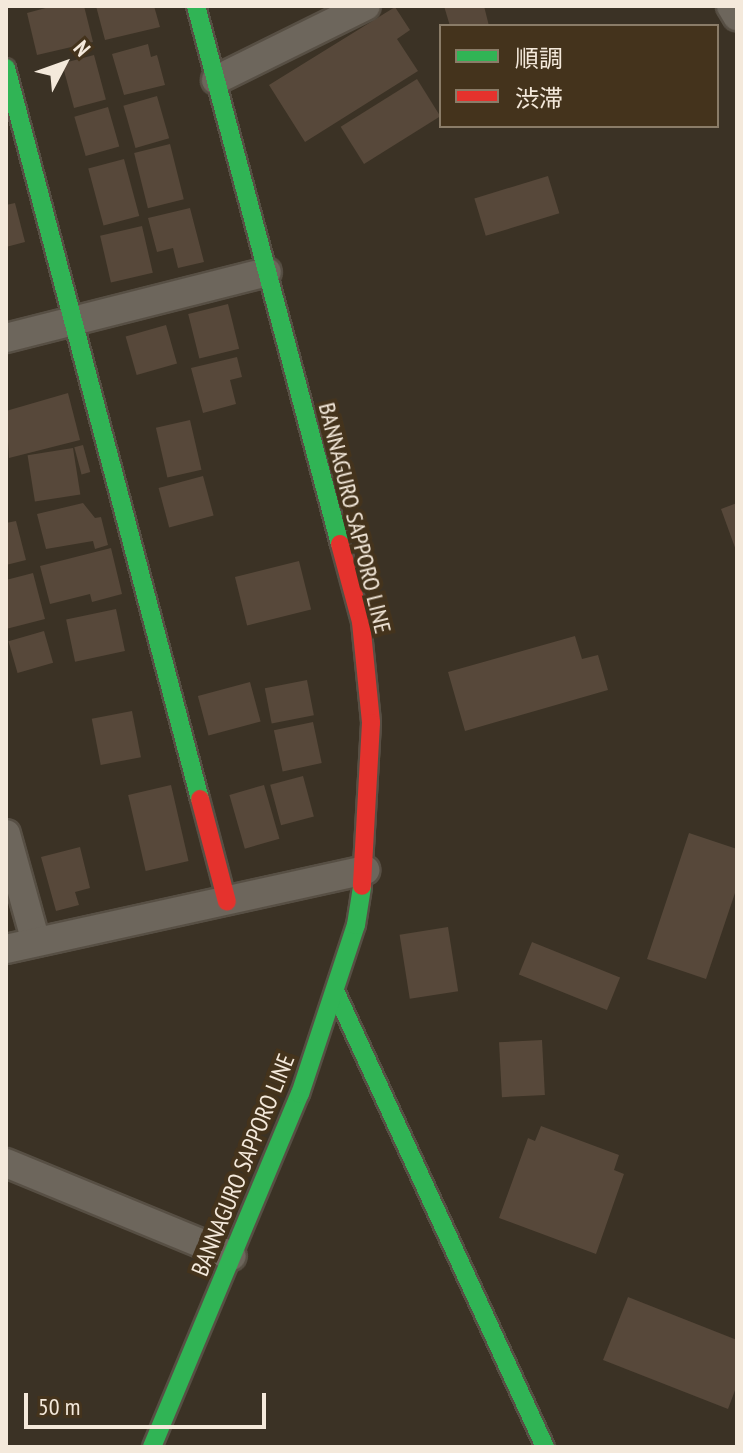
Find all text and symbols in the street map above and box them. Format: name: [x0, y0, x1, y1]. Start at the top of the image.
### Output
north arrow: [24, 24, 104, 104]
legend: [439, 24, 719, 128]
text: N: [68, 35, 97, 62]
text: 順調: [515, 43, 563, 74]
text: 渋滞: [515, 83, 563, 114]
street label: BANNAGURO SAPPORO LINE: [312, 400, 398, 636]
street label: BANNAGURO SAPPORO LINE: [185, 1050, 301, 1280]
scale bar: [28, 1377, 270, 1427]
text: 50 m: [38, 1391, 80, 1422]

